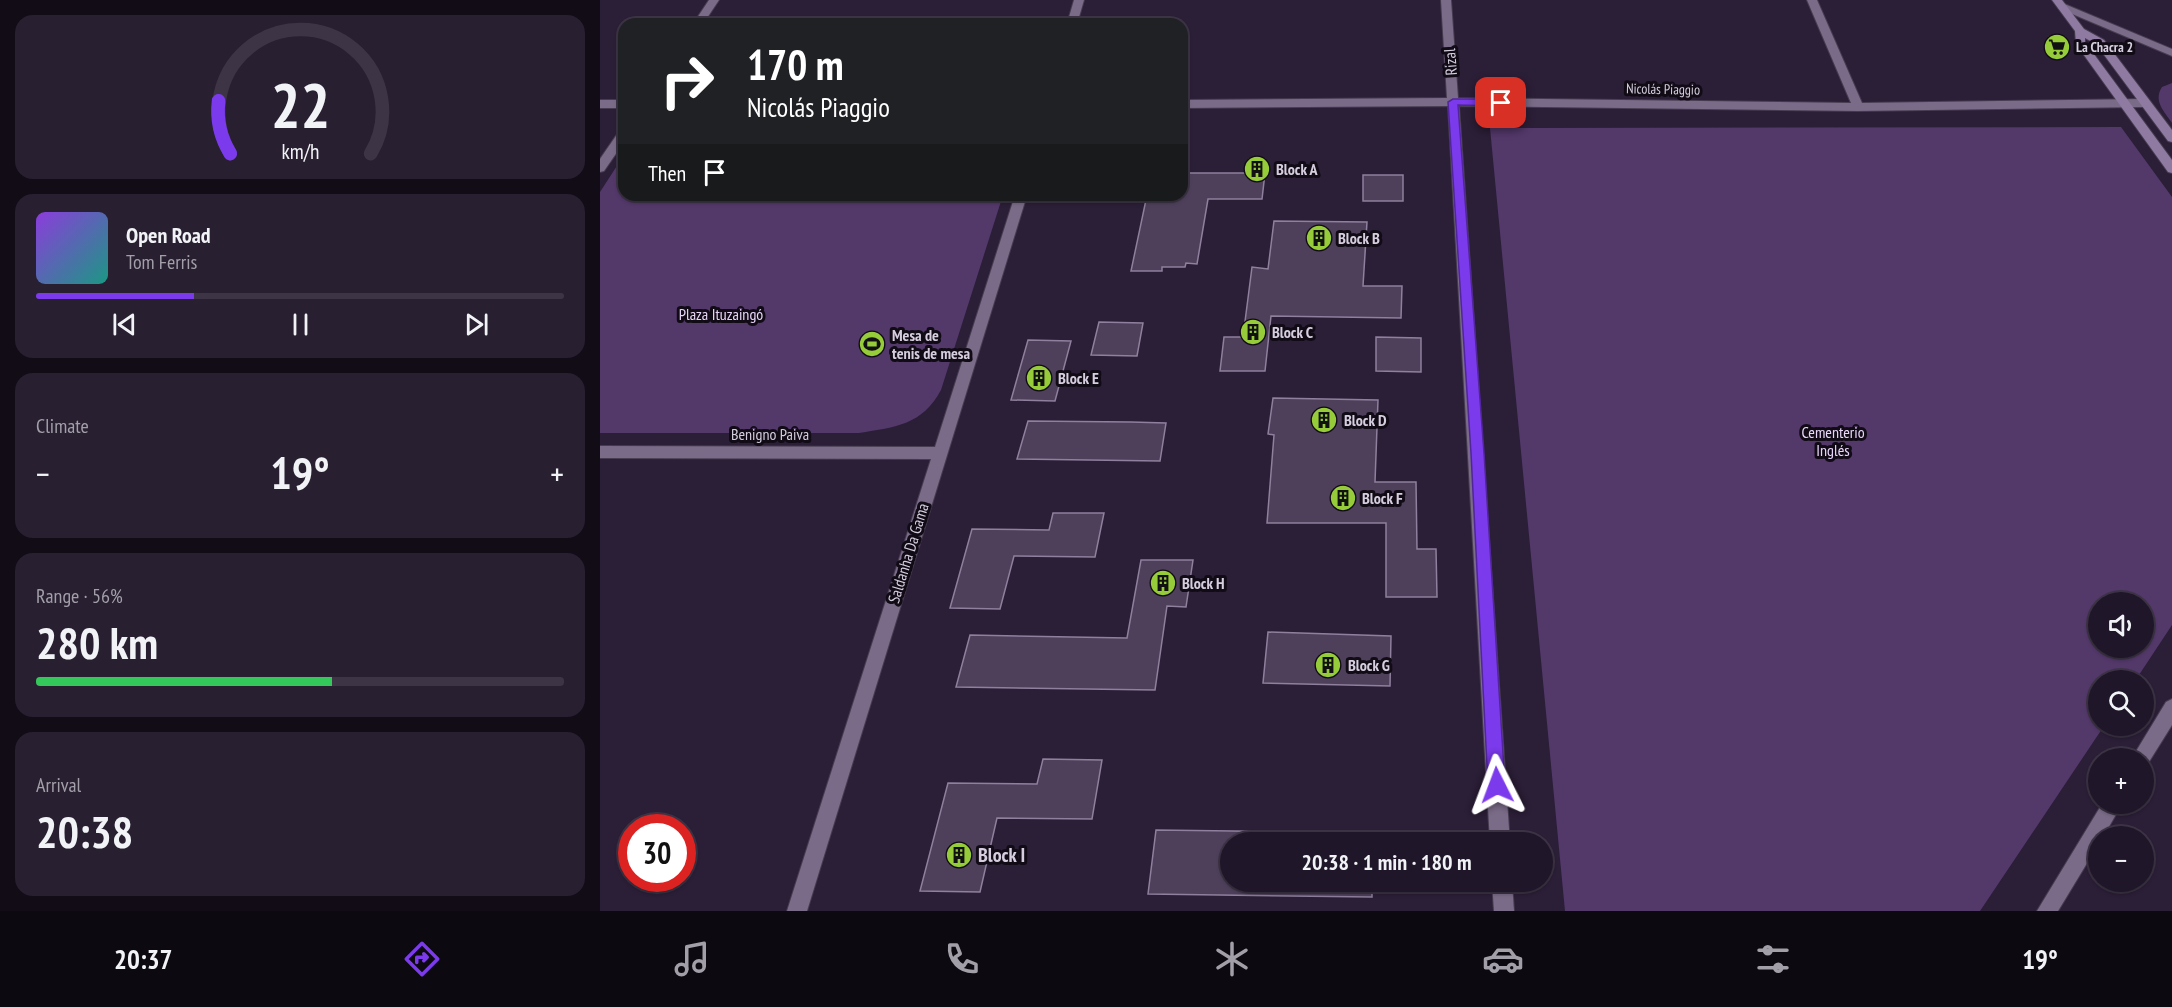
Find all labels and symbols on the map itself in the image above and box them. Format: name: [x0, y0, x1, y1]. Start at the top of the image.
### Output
supermarket icon: La Chacra 2: [2042, 32, 2072, 62]
place label: La Chacra 2: [2076, 38, 2133, 56]
street label: Rizal: [1439, 48, 1461, 76]
pin: [1475, 77, 1526, 128]
street label: Nicolás Piaggio: [1626, 79, 1700, 99]
building icon: Block A: [1242, 154, 1272, 184]
place label: Block A: [1276, 159, 1318, 179]
building icon: Block B: [1304, 223, 1334, 253]
place label: Block B: [1338, 228, 1380, 248]
park label: Plaza Ituzaingó: [679, 304, 763, 324]
building icon: Block C: [1238, 317, 1268, 347]
place label: Block C: [1272, 322, 1314, 342]
place label: Mesa de tenis de mesa: [892, 325, 970, 363]
sports icon: Mesa de tenis de mesa: [857, 329, 887, 359]
building icon: Block E: [1024, 363, 1054, 393]
place label: Block E: [1058, 368, 1099, 388]
building icon: Block D: [1309, 405, 1339, 435]
place label: Block D: [1344, 410, 1387, 430]
park label: Cementerio Inglés: [1801, 422, 1865, 460]
street label: Benigno Paiva: [731, 424, 809, 444]
building icon: Block F: [1328, 483, 1358, 513]
place label: Block F: [1362, 488, 1403, 508]
street label: Saldanha Da Gama: [883, 501, 933, 605]
building icon: Block H: [1148, 568, 1178, 598]
place label: Block H: [1182, 573, 1224, 593]
building icon: Block G: [1313, 650, 1343, 680]
place label: Block G: [1348, 655, 1390, 675]
position arrow: [1465, 753, 1529, 817]
speed limit sign: 30: [618, 814, 696, 892]
building icon: Block I: [944, 840, 974, 870]
place label: Block I: [978, 842, 1025, 868]

